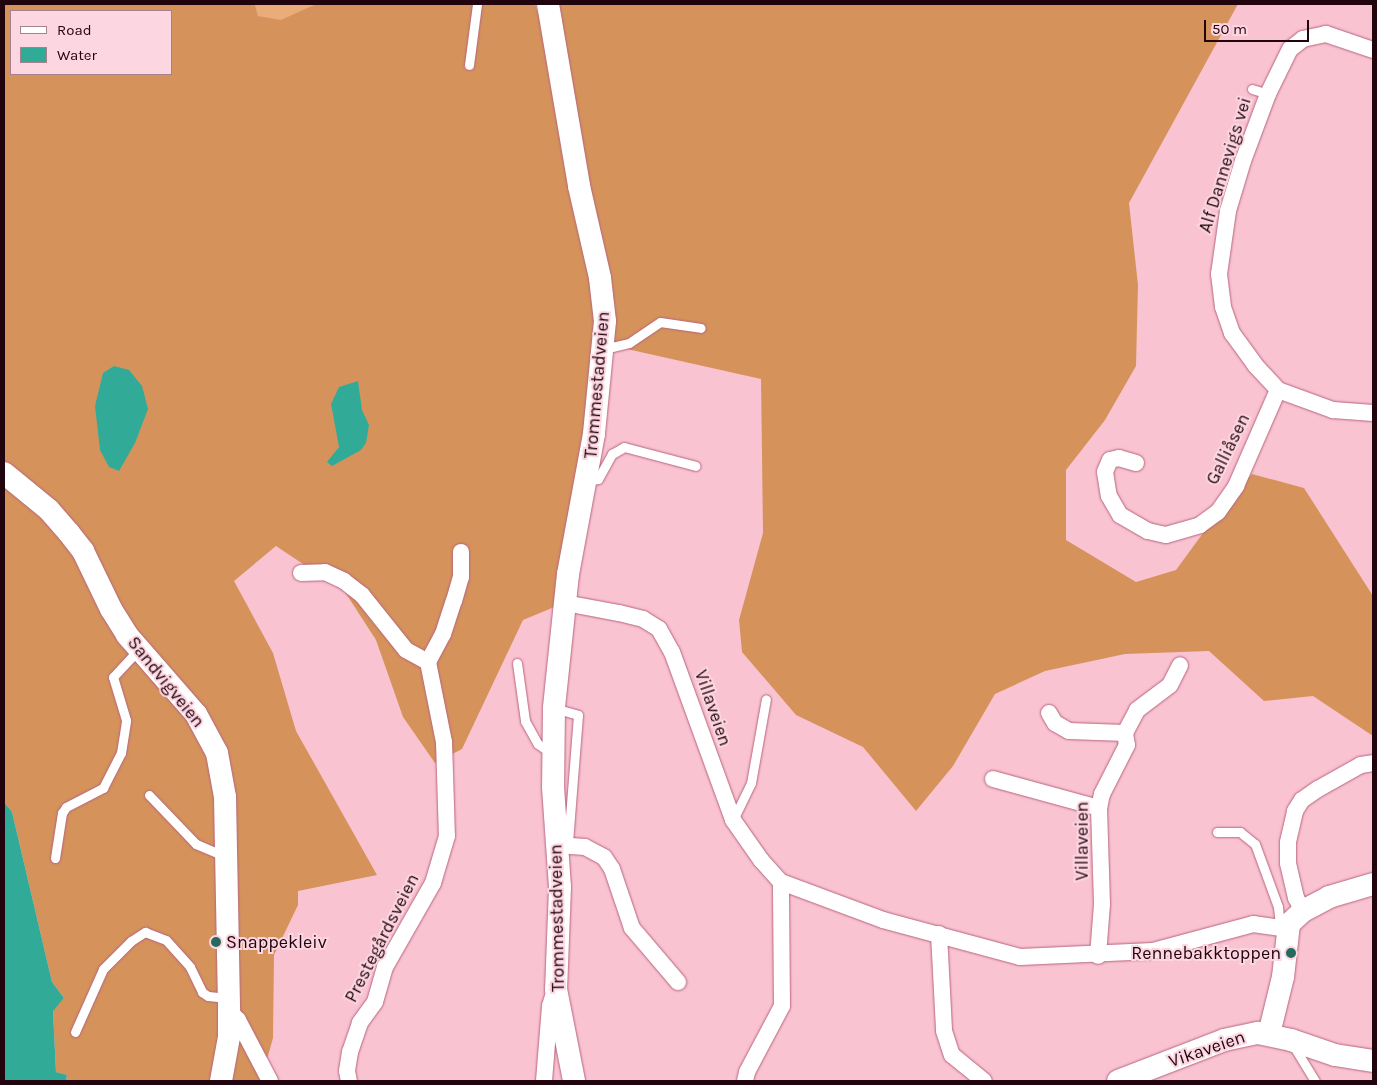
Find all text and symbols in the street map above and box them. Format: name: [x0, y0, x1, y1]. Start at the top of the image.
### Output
legend: [10, 10, 172, 75]
scale bar: [1207, 10, 1312, 42]
text: 50 m: [1212, 20, 1247, 38]
text: Road: [57, 21, 92, 39]
text: Water: [57, 46, 97, 64]
street label: Alf Dannevigs vei: [1194, 95, 1256, 235]
street label: Trommestadveien: [580, 311, 614, 459]
street label: Galliåsen: [1202, 410, 1254, 488]
street label: Sandvigveien: [123, 632, 209, 732]
street label: Villaveien: [690, 667, 736, 749]
street label: Villaveien: [1071, 801, 1093, 881]
street label: Trommestadveien: [545, 844, 569, 992]
street label: Prestegårdsveien: [340, 870, 424, 1006]
place label: Snappekleiv: [226, 931, 327, 953]
marker: Snappekleiv: [210, 936, 222, 948]
place label: Rennebakktoppen: [1131, 942, 1281, 964]
marker: Rennebakktoppen: [1285, 947, 1297, 959]
street label: Vikaveien: [1166, 1026, 1248, 1072]

